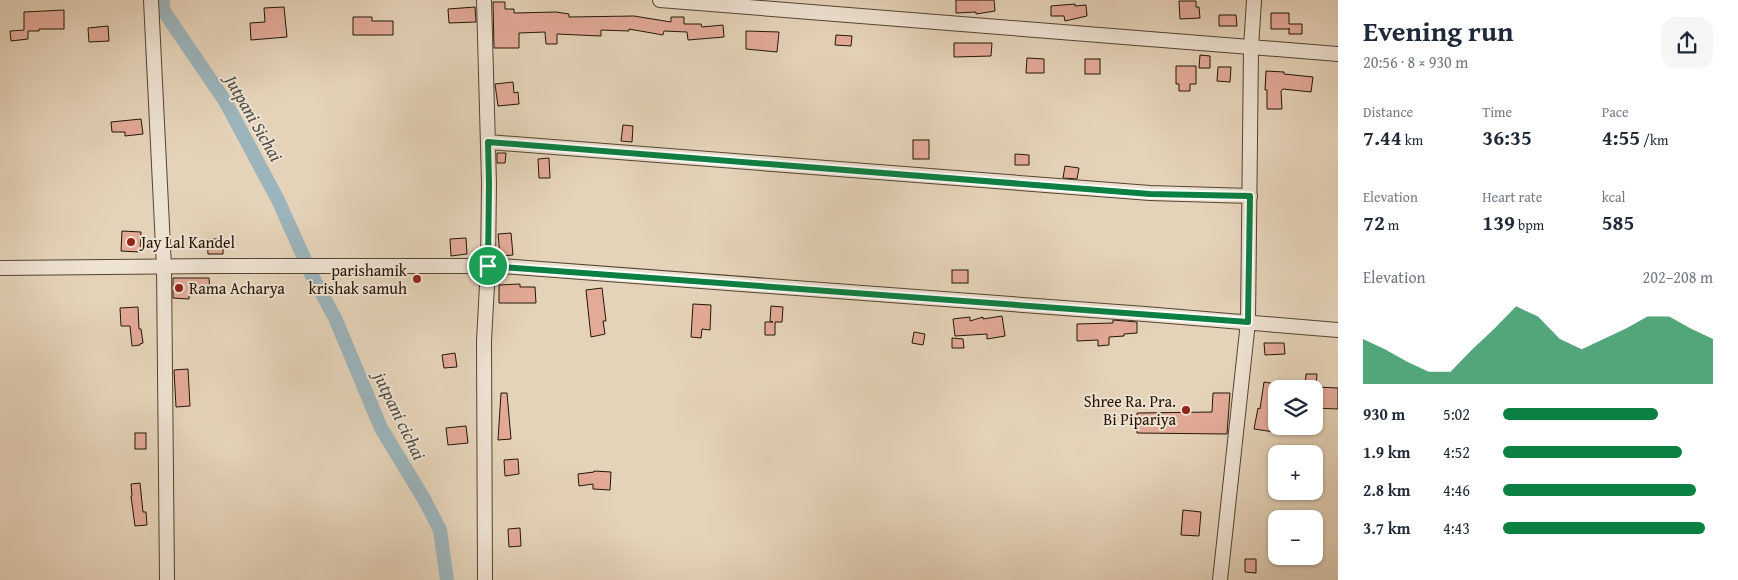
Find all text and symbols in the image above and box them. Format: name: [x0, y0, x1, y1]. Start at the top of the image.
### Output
text: Evening run: [1363, 10, 1514, 51]
button: share: [1661, 17, 1713, 69]
text: 20:56 · 8 × 930 m: [1363, 50, 1468, 74]
water label: Jutpani Sichai: [217, 67, 290, 167]
text: Distance: [1363, 102, 1413, 122]
text: Time: [1482, 102, 1512, 122]
text: Pace: [1602, 102, 1629, 122]
text: 7.44: [1363, 122, 1402, 153]
text: 36:35: [1482, 122, 1532, 153]
text: 4:55: [1602, 122, 1640, 153]
text: km: [1402, 130, 1423, 150]
text: /km: [1640, 130, 1668, 150]
text: Elevation: [1363, 187, 1418, 207]
text: Heart rate: [1482, 187, 1542, 207]
text: kcal: [1602, 187, 1626, 207]
text: 72: [1363, 207, 1385, 238]
text: 139: [1482, 207, 1515, 238]
text: 585: [1602, 207, 1634, 238]
text: m: [1385, 215, 1399, 235]
text: bpm: [1515, 215, 1544, 235]
place label: Jay Lal Kandel: [139, 230, 236, 254]
marker: Jay Lal Kandel: [125, 236, 137, 248]
pin: [467, 245, 509, 287]
icon: arrive: [474, 252, 502, 280]
place label: parishamik krishak samuh: [309, 258, 408, 300]
text: Elevation: [1363, 265, 1426, 289]
text: 202–208 m: [1643, 265, 1713, 289]
marker: parishamik krishak samuh: [411, 273, 423, 285]
place label: Rama Acharya: [189, 276, 285, 300]
marker: Rama Acharya: [173, 282, 185, 294]
water label: jutpani cichai: [365, 364, 433, 465]
map controls: [1268, 380, 1323, 565]
button: layers: [1268, 380, 1323, 435]
place label: Shree Ra. Pra. Bi Pipariya: [1084, 389, 1176, 431]
text: 930 m: [1363, 402, 1405, 426]
text: 5:02: [1443, 402, 1470, 426]
marker: Shree Ra. Pra. Bi Pipariya: [1180, 404, 1192, 416]
text: 1.9 km: [1363, 440, 1410, 464]
text: 4:52: [1443, 440, 1470, 464]
button: +: [1268, 445, 1323, 500]
text: 2.8 km: [1363, 478, 1410, 502]
text: 4:46: [1443, 478, 1470, 502]
button: −: [1268, 510, 1323, 565]
text: 3.7 km: [1363, 516, 1410, 540]
text: 4:43: [1443, 516, 1470, 540]

